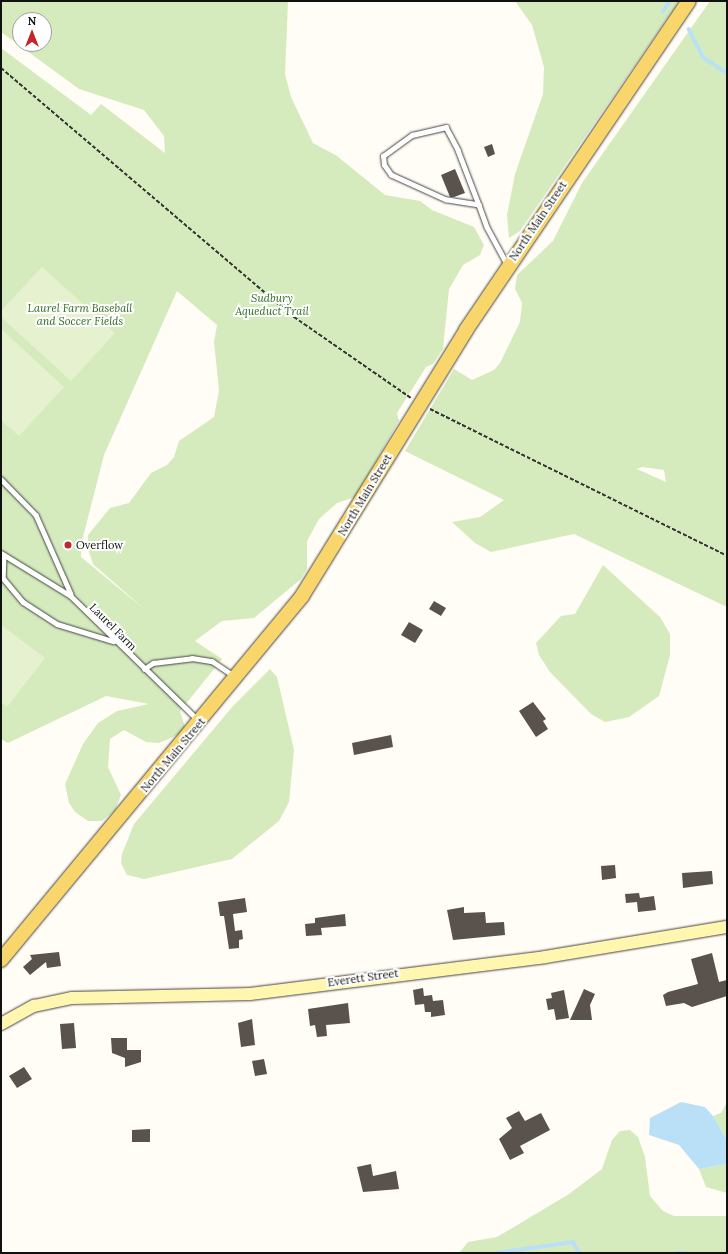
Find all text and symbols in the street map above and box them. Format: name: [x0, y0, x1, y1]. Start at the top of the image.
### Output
north arrow: [12, 12, 52, 52]
text: N: [28, 14, 36, 28]
street label: North Main Street: [507, 179, 569, 263]
park label: Sudbury Aqueduct Trail: [235, 292, 309, 318]
park label: Laurel Farm Baseball and Soccer Fields: [28, 302, 132, 328]
street label: North Main Street: [335, 452, 395, 538]
place label: Overflow: [76, 538, 123, 552]
marker: Overflow: [63, 540, 73, 550]
street label: Laurel Farm: [87, 601, 139, 653]
street label: North Main Street: [138, 715, 208, 795]
street label: Everett Street: [327, 966, 399, 990]

